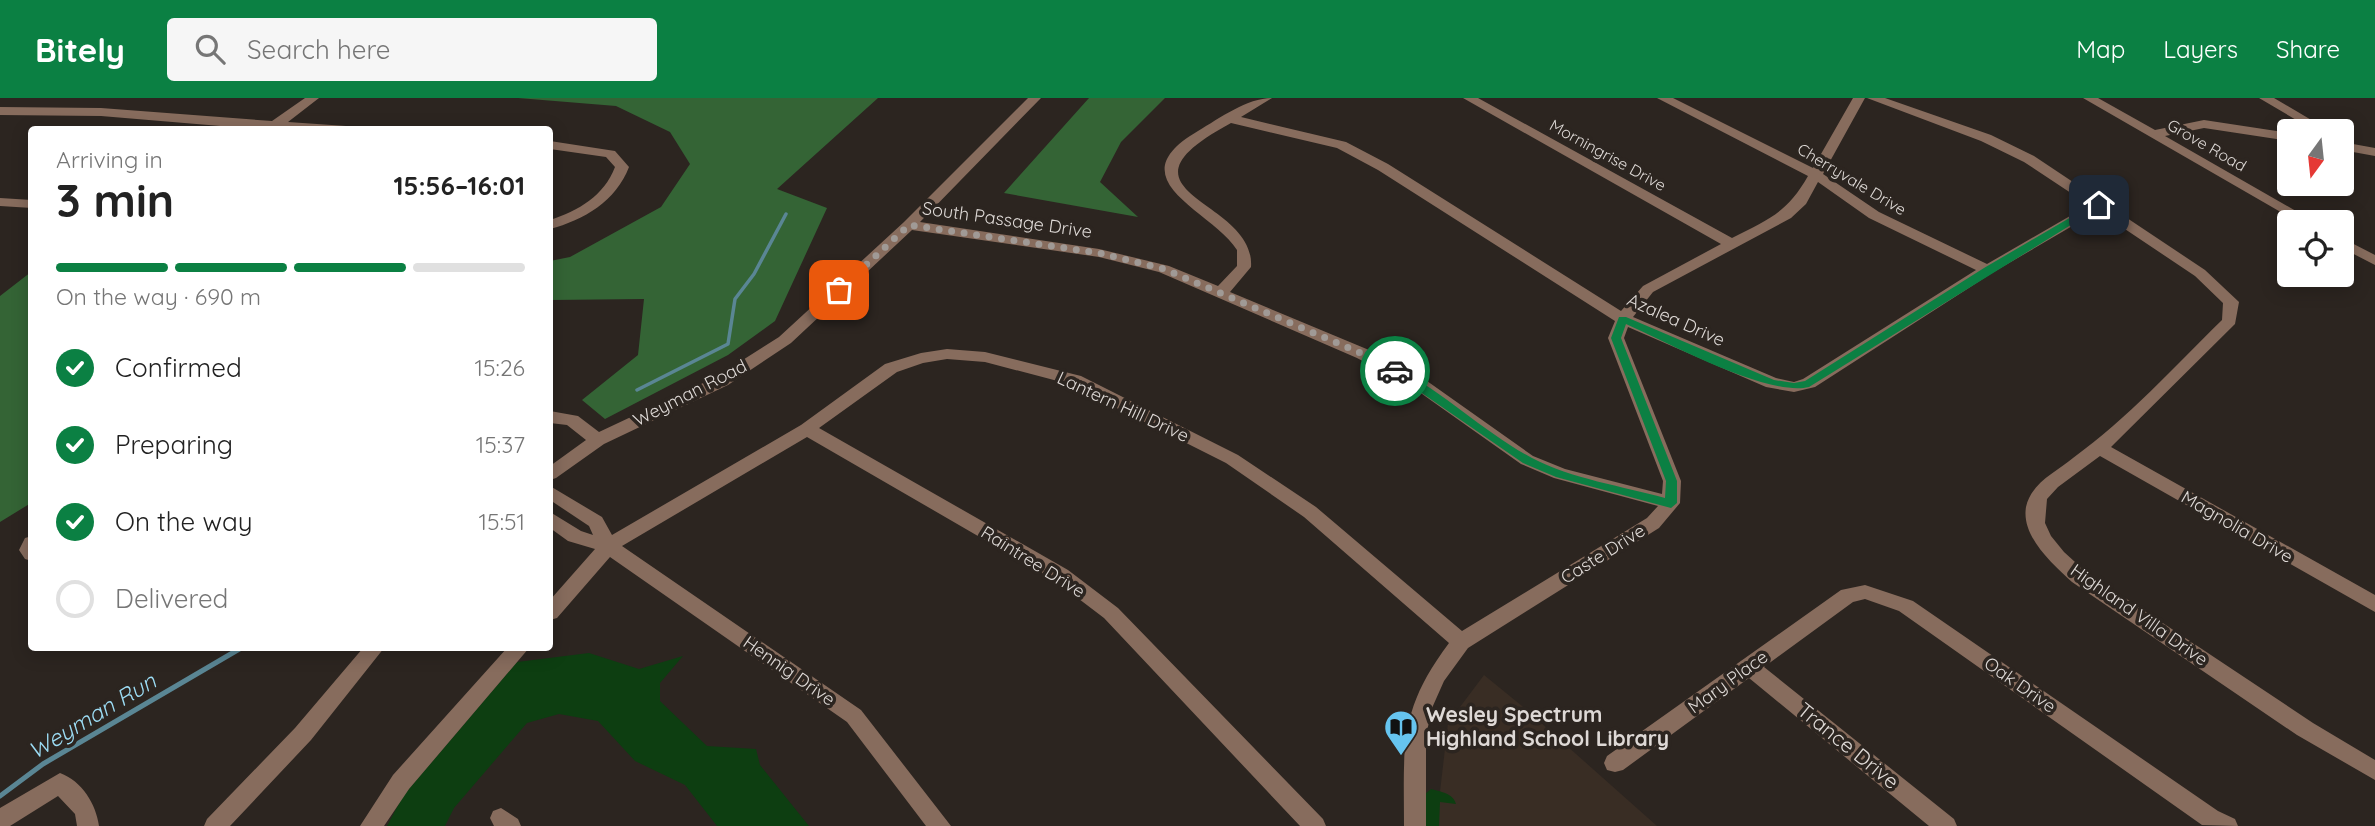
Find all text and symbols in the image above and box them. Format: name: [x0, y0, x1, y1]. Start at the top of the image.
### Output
search box: [167, 18, 657, 81]
text: Bitely: [35, 29, 125, 70]
icon: search: [191, 30, 229, 68]
text: Search here: [247, 33, 391, 66]
text: Map: [2076, 34, 2125, 64]
text: Layers: [2163, 34, 2238, 64]
text: Share: [2276, 34, 2340, 64]
street label: Grove Road: [2164, 114, 2250, 176]
street label: Morningrise Drive: [1546, 115, 1670, 195]
north arrow: [2277, 119, 2354, 196]
map controls: [2277, 119, 2354, 287]
street label: Cherryvale Drive: [1794, 139, 1910, 219]
text: Arriving in: [56, 145, 163, 174]
text: 15:56–16:01: [393, 169, 525, 202]
text: 3 min: [56, 171, 174, 229]
pin: [2069, 175, 2129, 235]
icon: home: [2080, 186, 2118, 224]
street label: South Passage Drive: [921, 196, 1093, 243]
button: locate: [2277, 210, 2354, 287]
pin: [809, 260, 869, 320]
icon: bag: [820, 271, 858, 309]
text: On the way · 690 m: [56, 282, 261, 311]
street label: Azalea Drive: [1624, 288, 1729, 351]
courier: [1360, 336, 1430, 406]
icon: check: [56, 349, 94, 387]
text: Confirmed: [115, 351, 242, 384]
icon: car: [1376, 352, 1414, 390]
text: 15:26: [475, 353, 525, 382]
street label: Weyman Road: [629, 354, 751, 431]
street label: Lantern Hill Drive: [1054, 366, 1193, 447]
icon: check: [56, 426, 94, 464]
text: Preparing: [115, 428, 233, 461]
text: 15:37: [476, 430, 525, 459]
street label: Magnolia Drive: [2177, 485, 2297, 568]
icon: check: [56, 503, 94, 541]
text: On the way: [115, 505, 253, 538]
text: 15:51: [479, 507, 525, 536]
street label: Caste Drive: [1556, 519, 1649, 589]
street label: Raintree Drive: [977, 520, 1090, 603]
street label: Highland Villa Drive: [2066, 558, 2213, 671]
text: Delivered: [115, 582, 228, 615]
street label: Hennig Drive: [739, 630, 840, 711]
street label: Mary Place: [1683, 645, 1772, 718]
street label: Oak Drive: [1980, 651, 2061, 718]
water label: Weyman Run: [23, 666, 161, 765]
street label: Trance Drive: [1793, 696, 1905, 794]
place label: Wesley Spectrum Highland School Library: [1426, 701, 1669, 751]
library icon: Wesley Spectrum Highland School Library: [1382, 708, 1420, 757]

